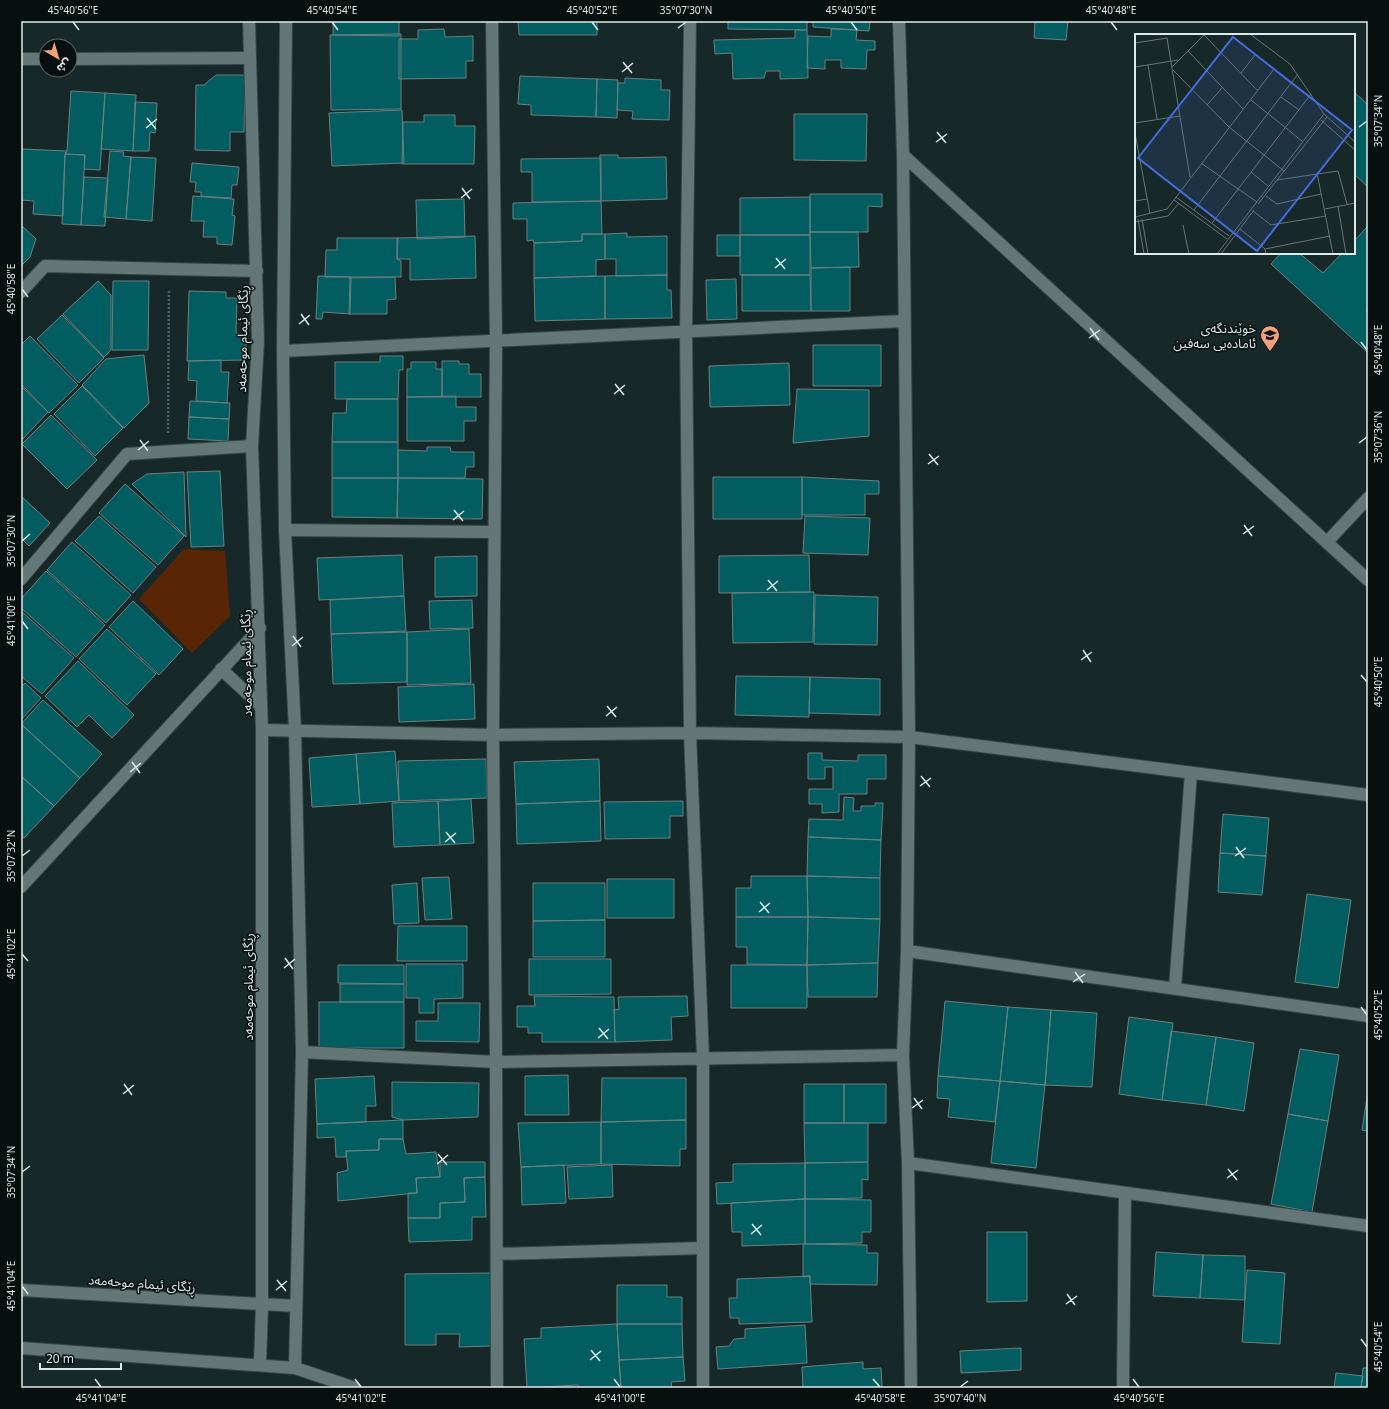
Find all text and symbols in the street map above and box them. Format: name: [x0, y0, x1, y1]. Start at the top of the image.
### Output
text: 45°40'56"E: [48, 3, 98, 17]
text: 45°40'54"E: [307, 3, 357, 17]
text: 45°40'52"E: [567, 3, 617, 17]
text: 35°07'30"N: [660, 3, 712, 17]
text: 45°40'50"E: [826, 3, 876, 17]
text: 45°40'48"E: [1086, 3, 1136, 17]
inset map: [1135, 34, 1355, 254]
north arrow: [38, 38, 78, 78]
text: ش: [54, 56, 75, 77]
text: 35°07'34"N: [1371, 95, 1385, 147]
text: 45°40'58"E: [4, 264, 18, 314]
street label: ڕێگای ئیمام موحەمەد: [232, 285, 255, 393]
place label: خوێندنگەی ئامادەیی سەفین: [1173, 319, 1256, 352]
school or university icon: خوێندنگەی ئامادەیی سەفین: [1259, 324, 1281, 352]
text: 45°40'48"E: [1371, 325, 1385, 375]
text: 35°07'36"N: [1371, 411, 1385, 463]
text: 35°07'30"N: [4, 515, 18, 567]
text: 45°41'00"E: [4, 596, 18, 646]
street label: ڕێگای ئیمام موحەمەد: [236, 609, 259, 717]
text: 45°40'50"E: [1371, 657, 1385, 707]
text: 35°07'32"N: [4, 830, 18, 882]
text: 45°41'02"E: [4, 929, 18, 979]
street label: ڕێگای ئیمام موحەمەد: [239, 933, 260, 1041]
text: 45°40'52"E: [1371, 990, 1385, 1040]
text: 35°07'34"N: [4, 1146, 18, 1198]
text: 45°41'04"E: [4, 1261, 18, 1311]
street label: ڕێگای ئیمام موحەمەد: [88, 1270, 196, 1299]
text: 45°40'54"E: [1371, 1322, 1385, 1372]
scale bar: [40, 1345, 121, 1371]
text: 20 m: [46, 1350, 74, 1367]
text: 45°41'04"E: [76, 1391, 126, 1405]
text: 45°41'02"E: [336, 1391, 386, 1405]
text: 45°41'00"E: [595, 1391, 645, 1405]
text: 45°40'58"E: [855, 1391, 905, 1405]
text: 35°07'40"N: [934, 1391, 986, 1405]
text: 45°40'56"E: [1114, 1391, 1164, 1405]

